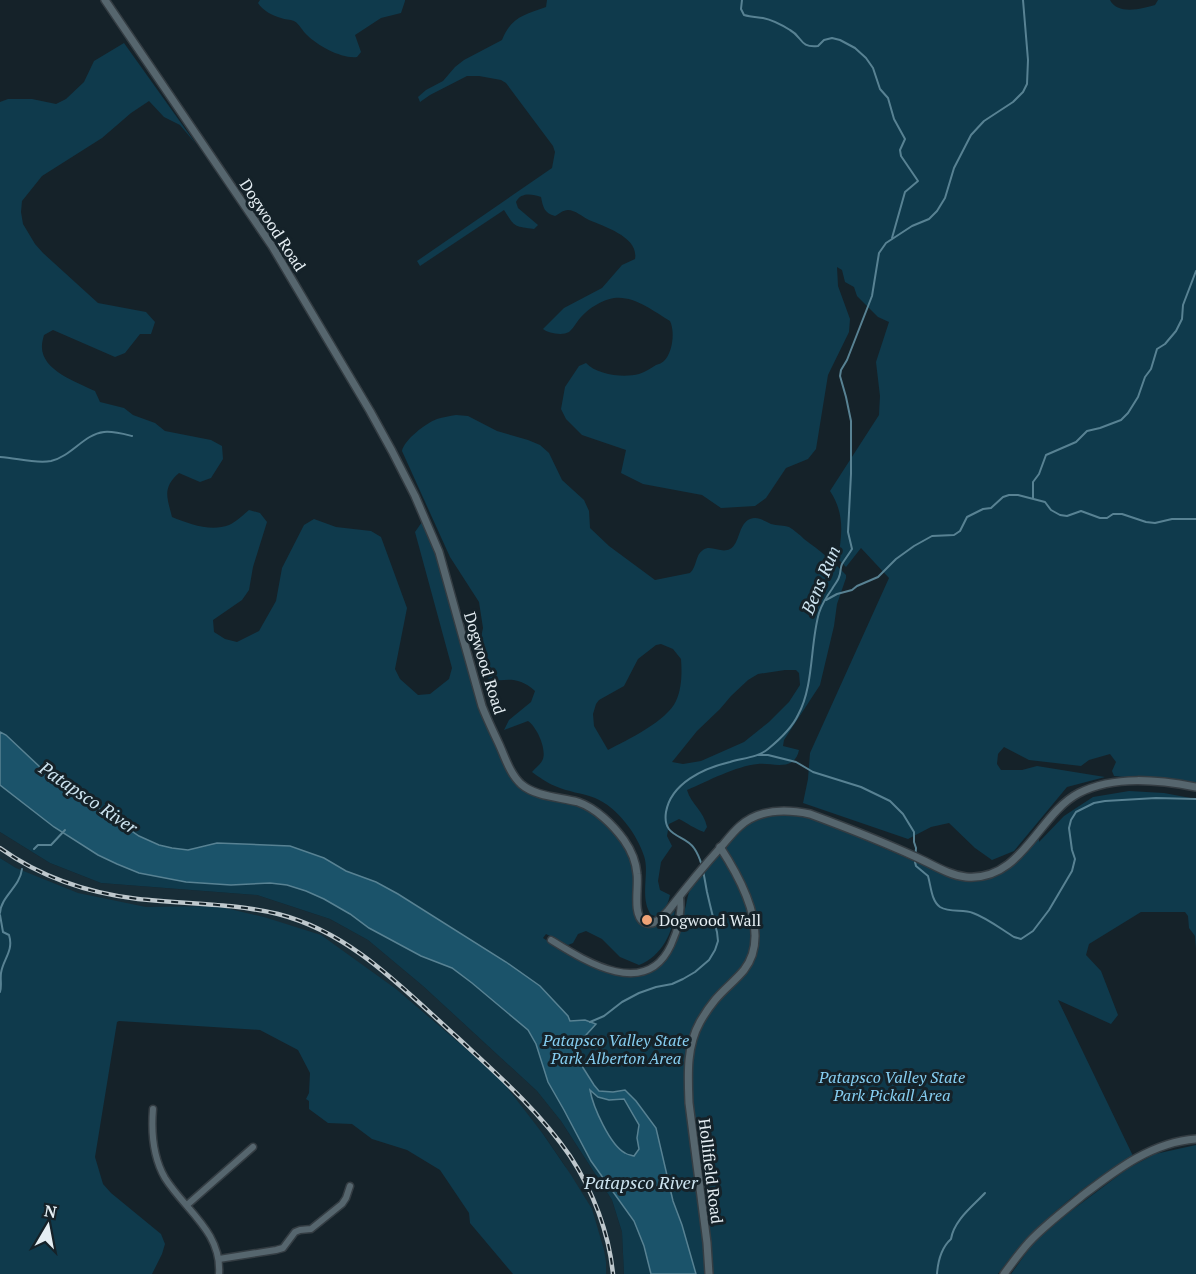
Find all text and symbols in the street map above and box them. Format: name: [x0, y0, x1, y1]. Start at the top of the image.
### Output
street label: Dogwood Road: [235, 174, 311, 276]
water label: Bens Run: [795, 542, 845, 618]
street label: Dogwood Road: [459, 609, 511, 717]
water label: Patapsco River: [34, 755, 143, 839]
place label: Dogwood Wall: [659, 909, 761, 931]
marker: Dogwood Wall: [640, 913, 654, 927]
park label: Patapsco Valley State Park Alberton Area: [542, 1029, 689, 1069]
park label: Patapsco Valley State Park Pickall Area: [818, 1066, 965, 1106]
street label: Hollifield Road: [694, 1117, 728, 1225]
water label: Patapsco River: [583, 1170, 699, 1194]
north arrow: [18, 1196, 78, 1256]
text: N: [43, 1199, 58, 1223]

